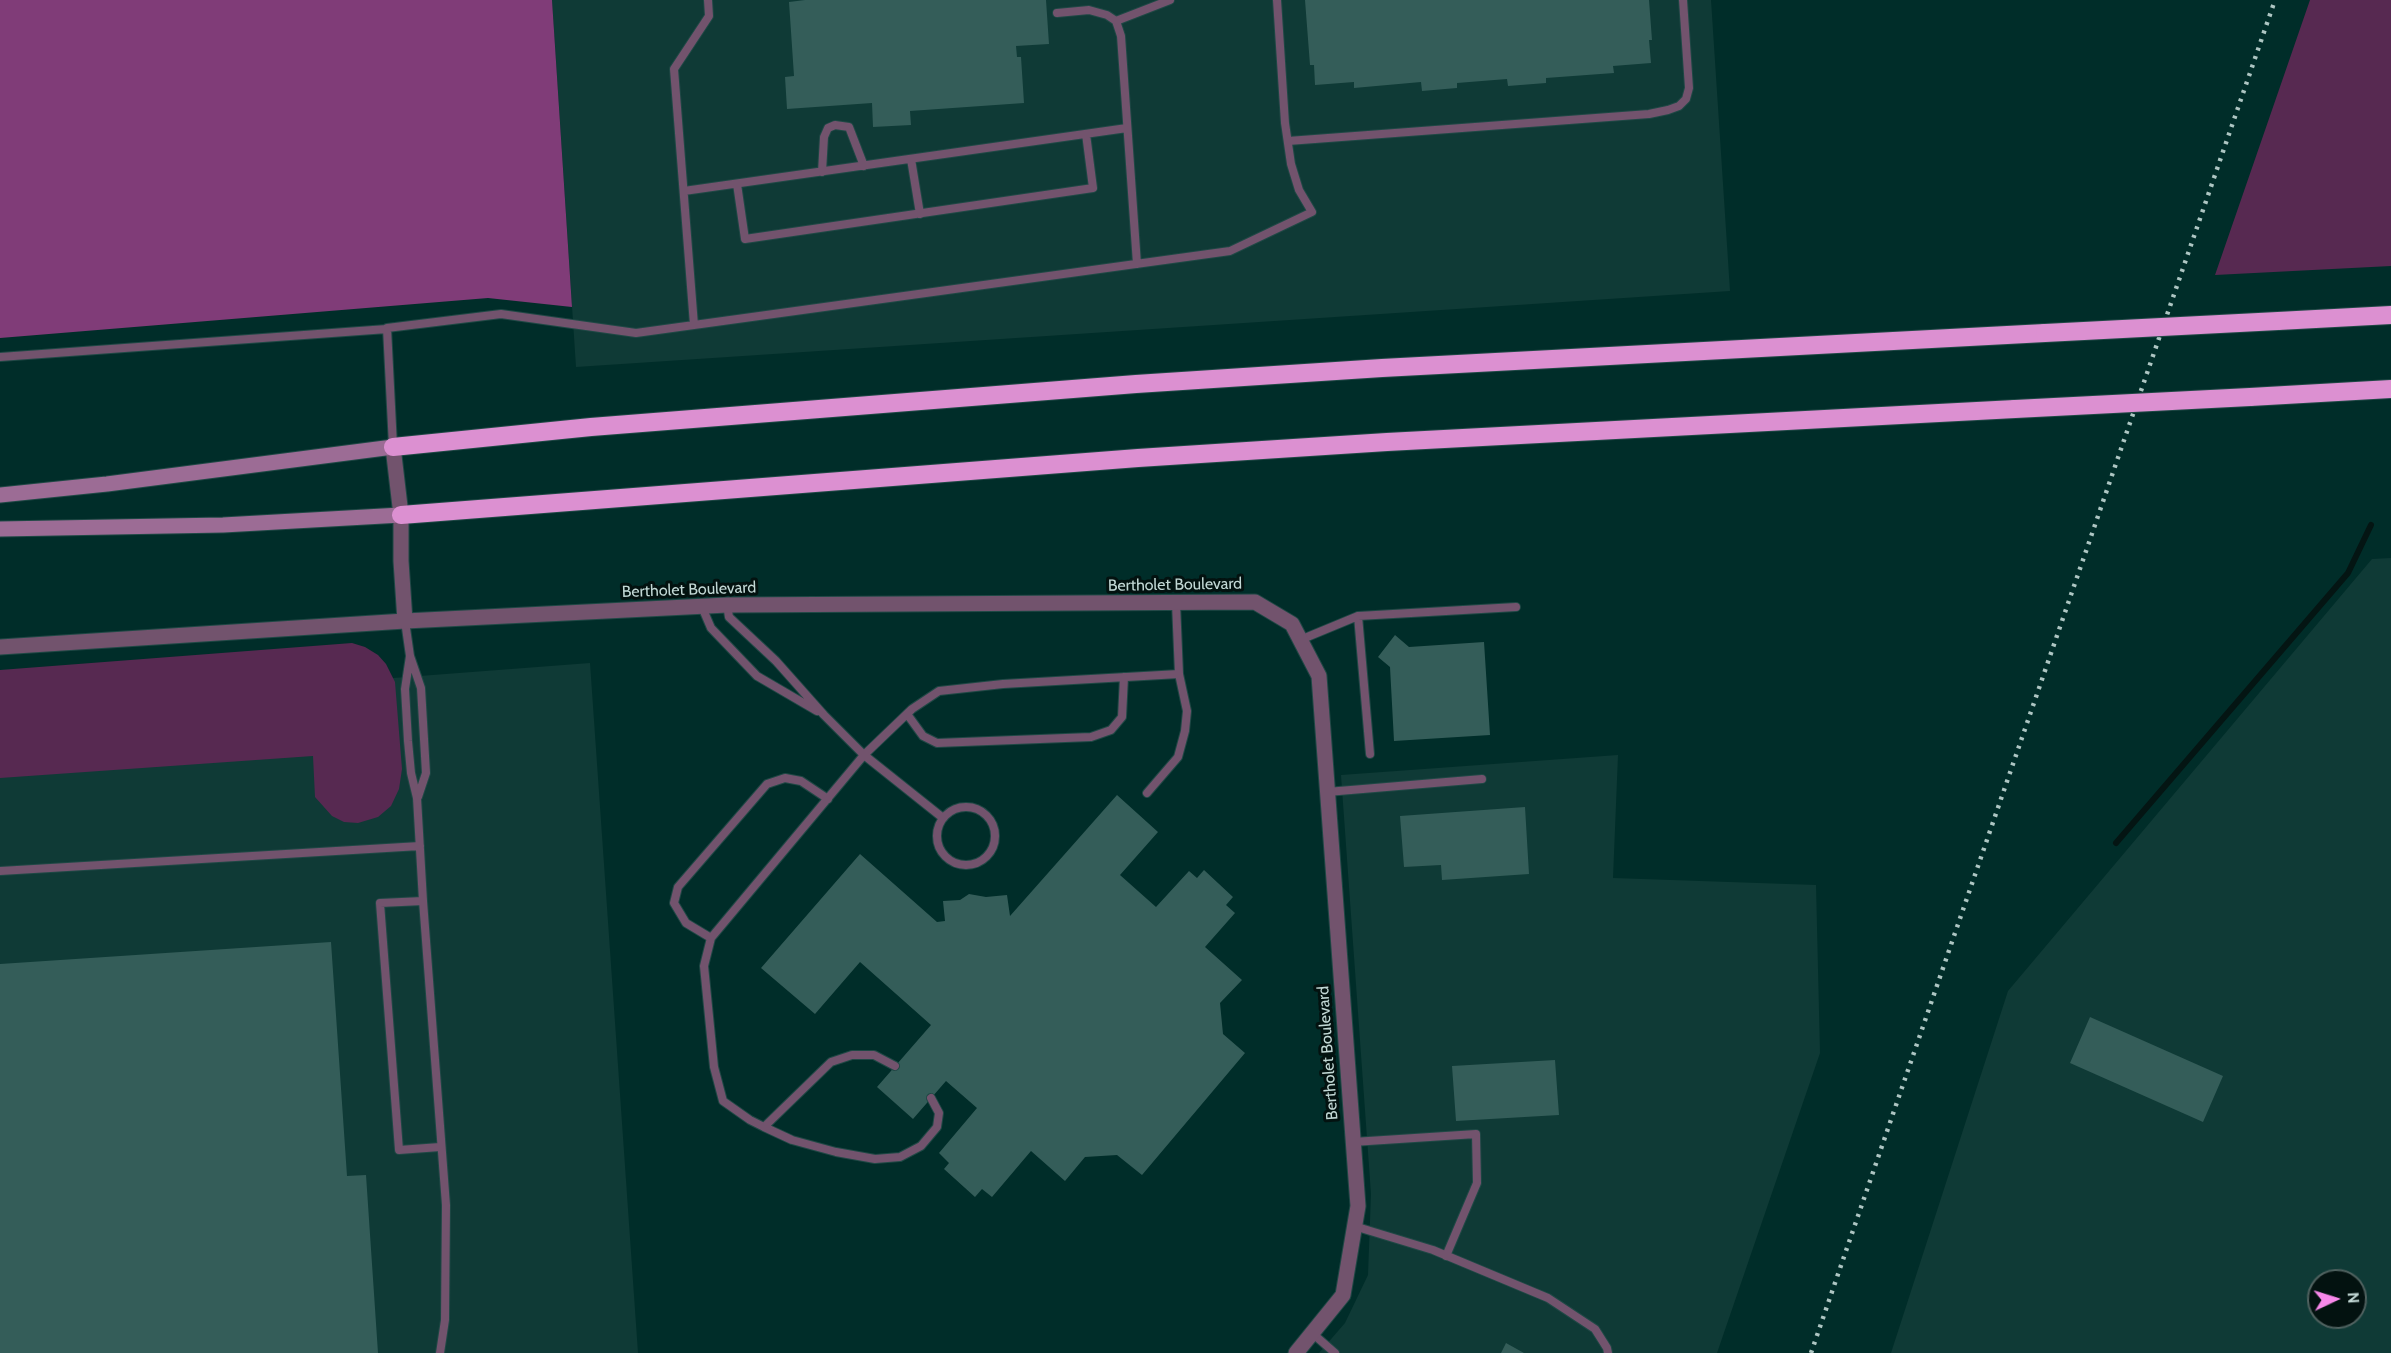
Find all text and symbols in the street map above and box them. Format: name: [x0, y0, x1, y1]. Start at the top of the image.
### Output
street label: Bertholet Boulevard: [1108, 574, 1242, 596]
street label: Bertholet Boulevard: [622, 578, 756, 602]
street label: Bertholet Boulevard: [1314, 985, 1342, 1121]
north arrow: [2307, 1269, 2367, 1329]
text: N: [2344, 1292, 2363, 1304]

